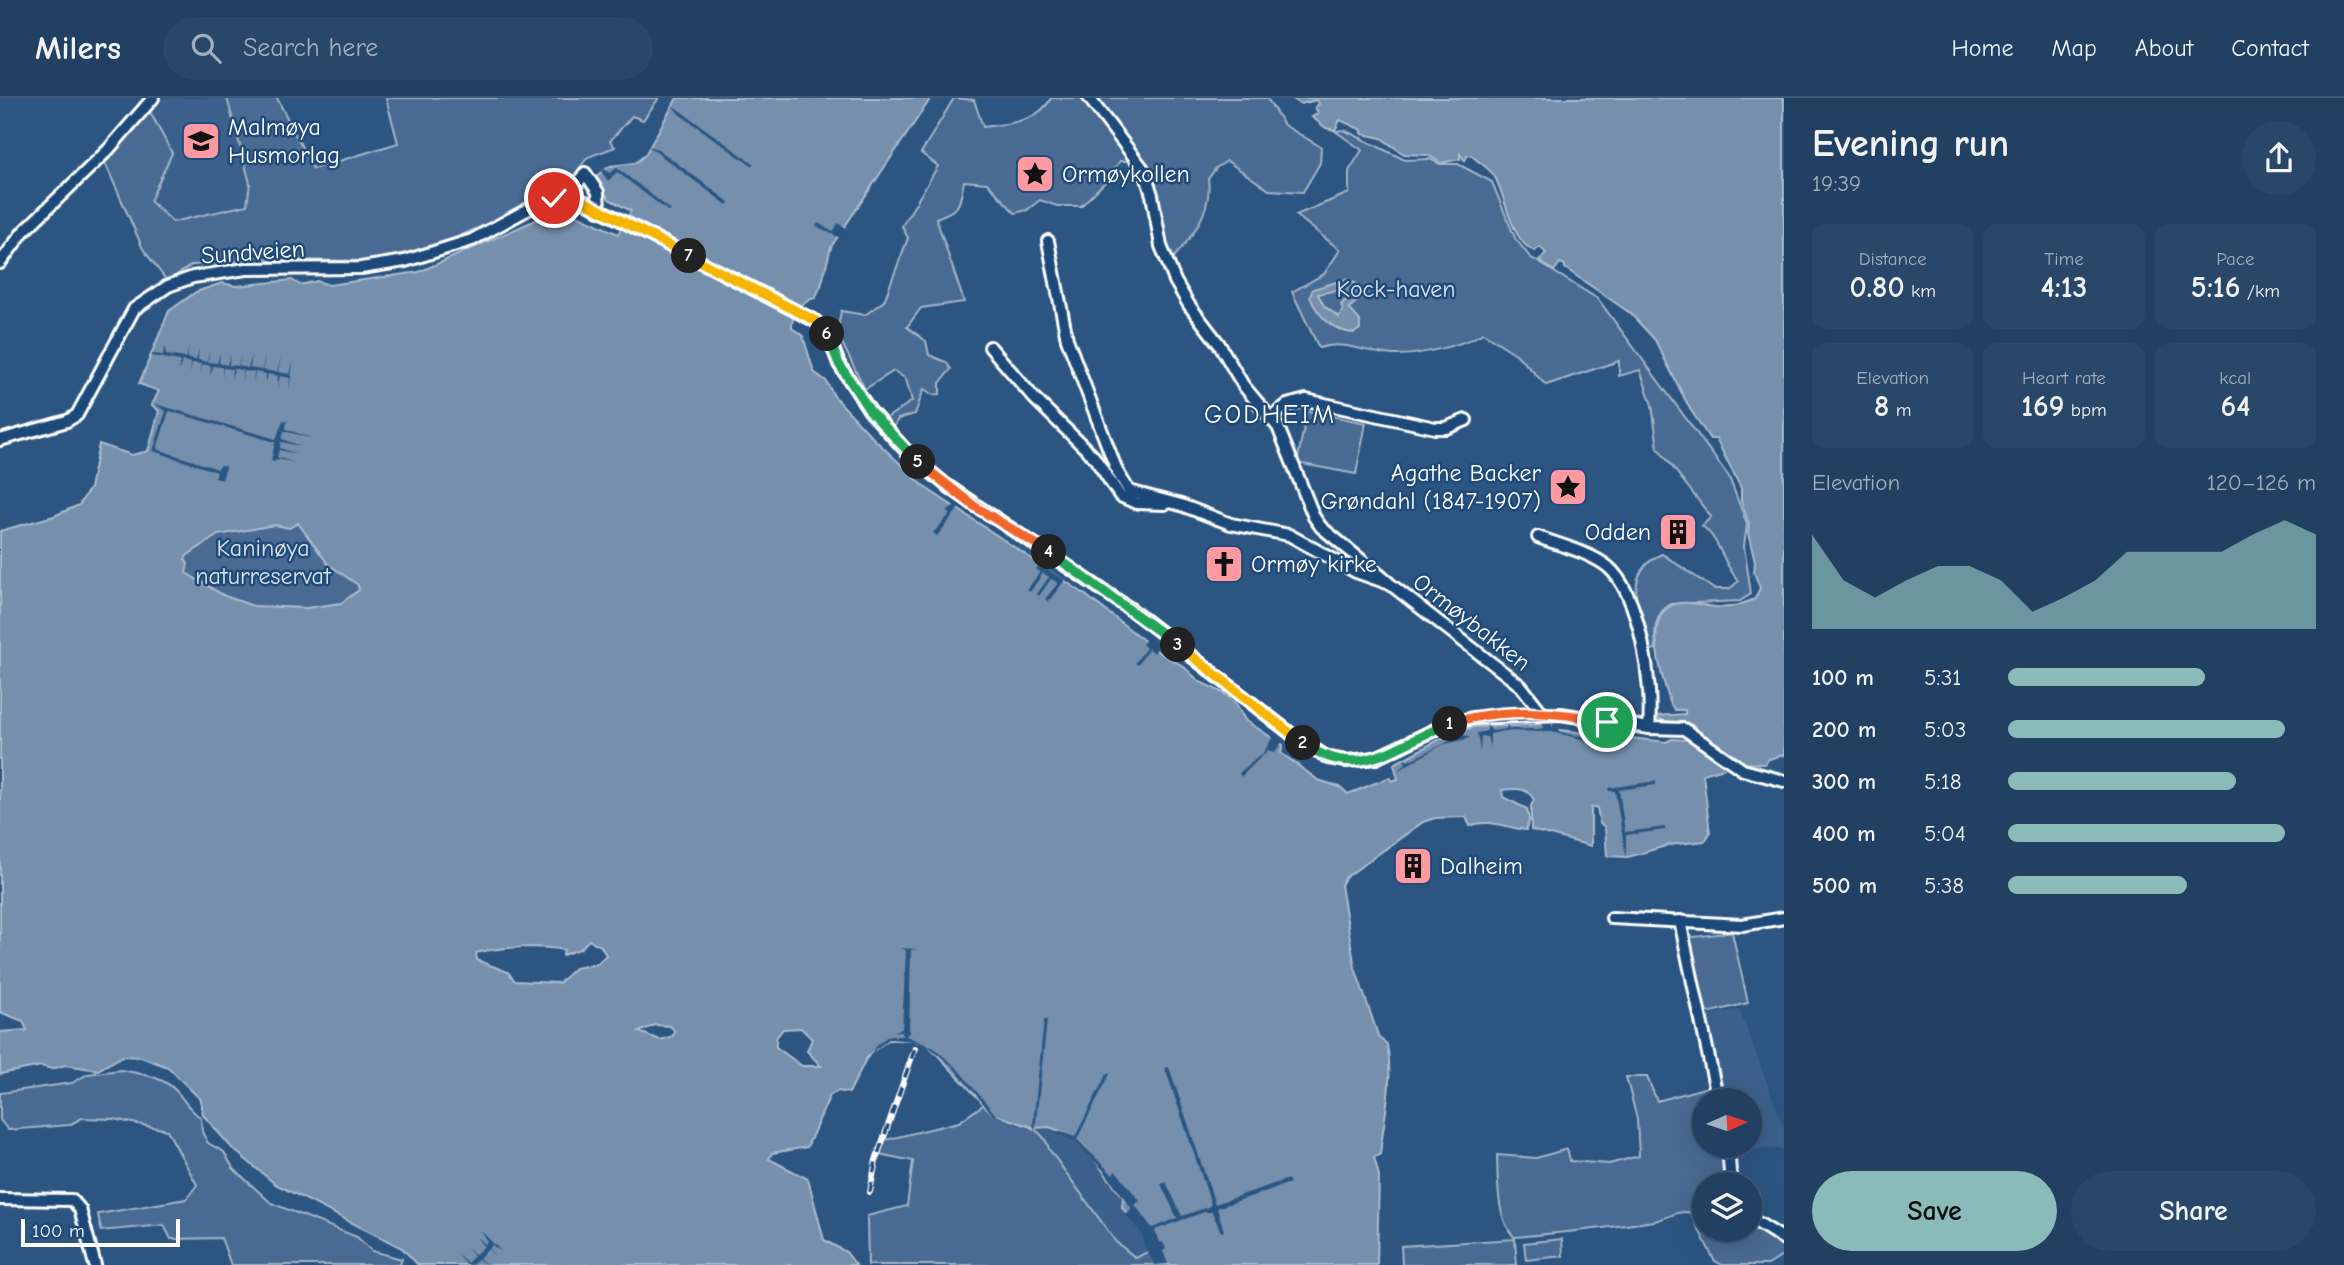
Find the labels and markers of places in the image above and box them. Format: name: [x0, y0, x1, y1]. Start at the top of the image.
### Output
place label: Malmøya Husmorlag: [228, 113, 340, 169]
school or university icon: Malmøya Husmorlag: [180, 120, 222, 162]
place icon: Ormøykollen: [1014, 153, 1056, 195]
place label: Ormøykollen: [1062, 160, 1190, 188]
pin: [524, 168, 584, 228]
pin: 7: [672, 238, 706, 274]
pin: 6: [810, 316, 844, 352]
pin: 5: [900, 444, 936, 480]
place label: Agathe Backer Grøndahl (1847-1907): [1320, 459, 1541, 515]
place icon: Agathe Backer Grøndahl (1847-1907): [1547, 466, 1589, 508]
building icon: Odden: [1657, 511, 1699, 553]
place label: Odden: [1585, 518, 1651, 546]
pin: 4: [1032, 534, 1066, 570]
church icon: Ormøy kirke: [1203, 543, 1245, 585]
place label: Ormøy kirke: [1251, 550, 1377, 578]
pin: 3: [1160, 628, 1196, 662]
pin: [1577, 692, 1637, 752]
pin: 1: [1432, 706, 1468, 742]
pin: 2: [1286, 726, 1320, 760]
building icon: Dalheim: [1392, 845, 1434, 887]
place label: Dalheim: [1440, 852, 1523, 880]

